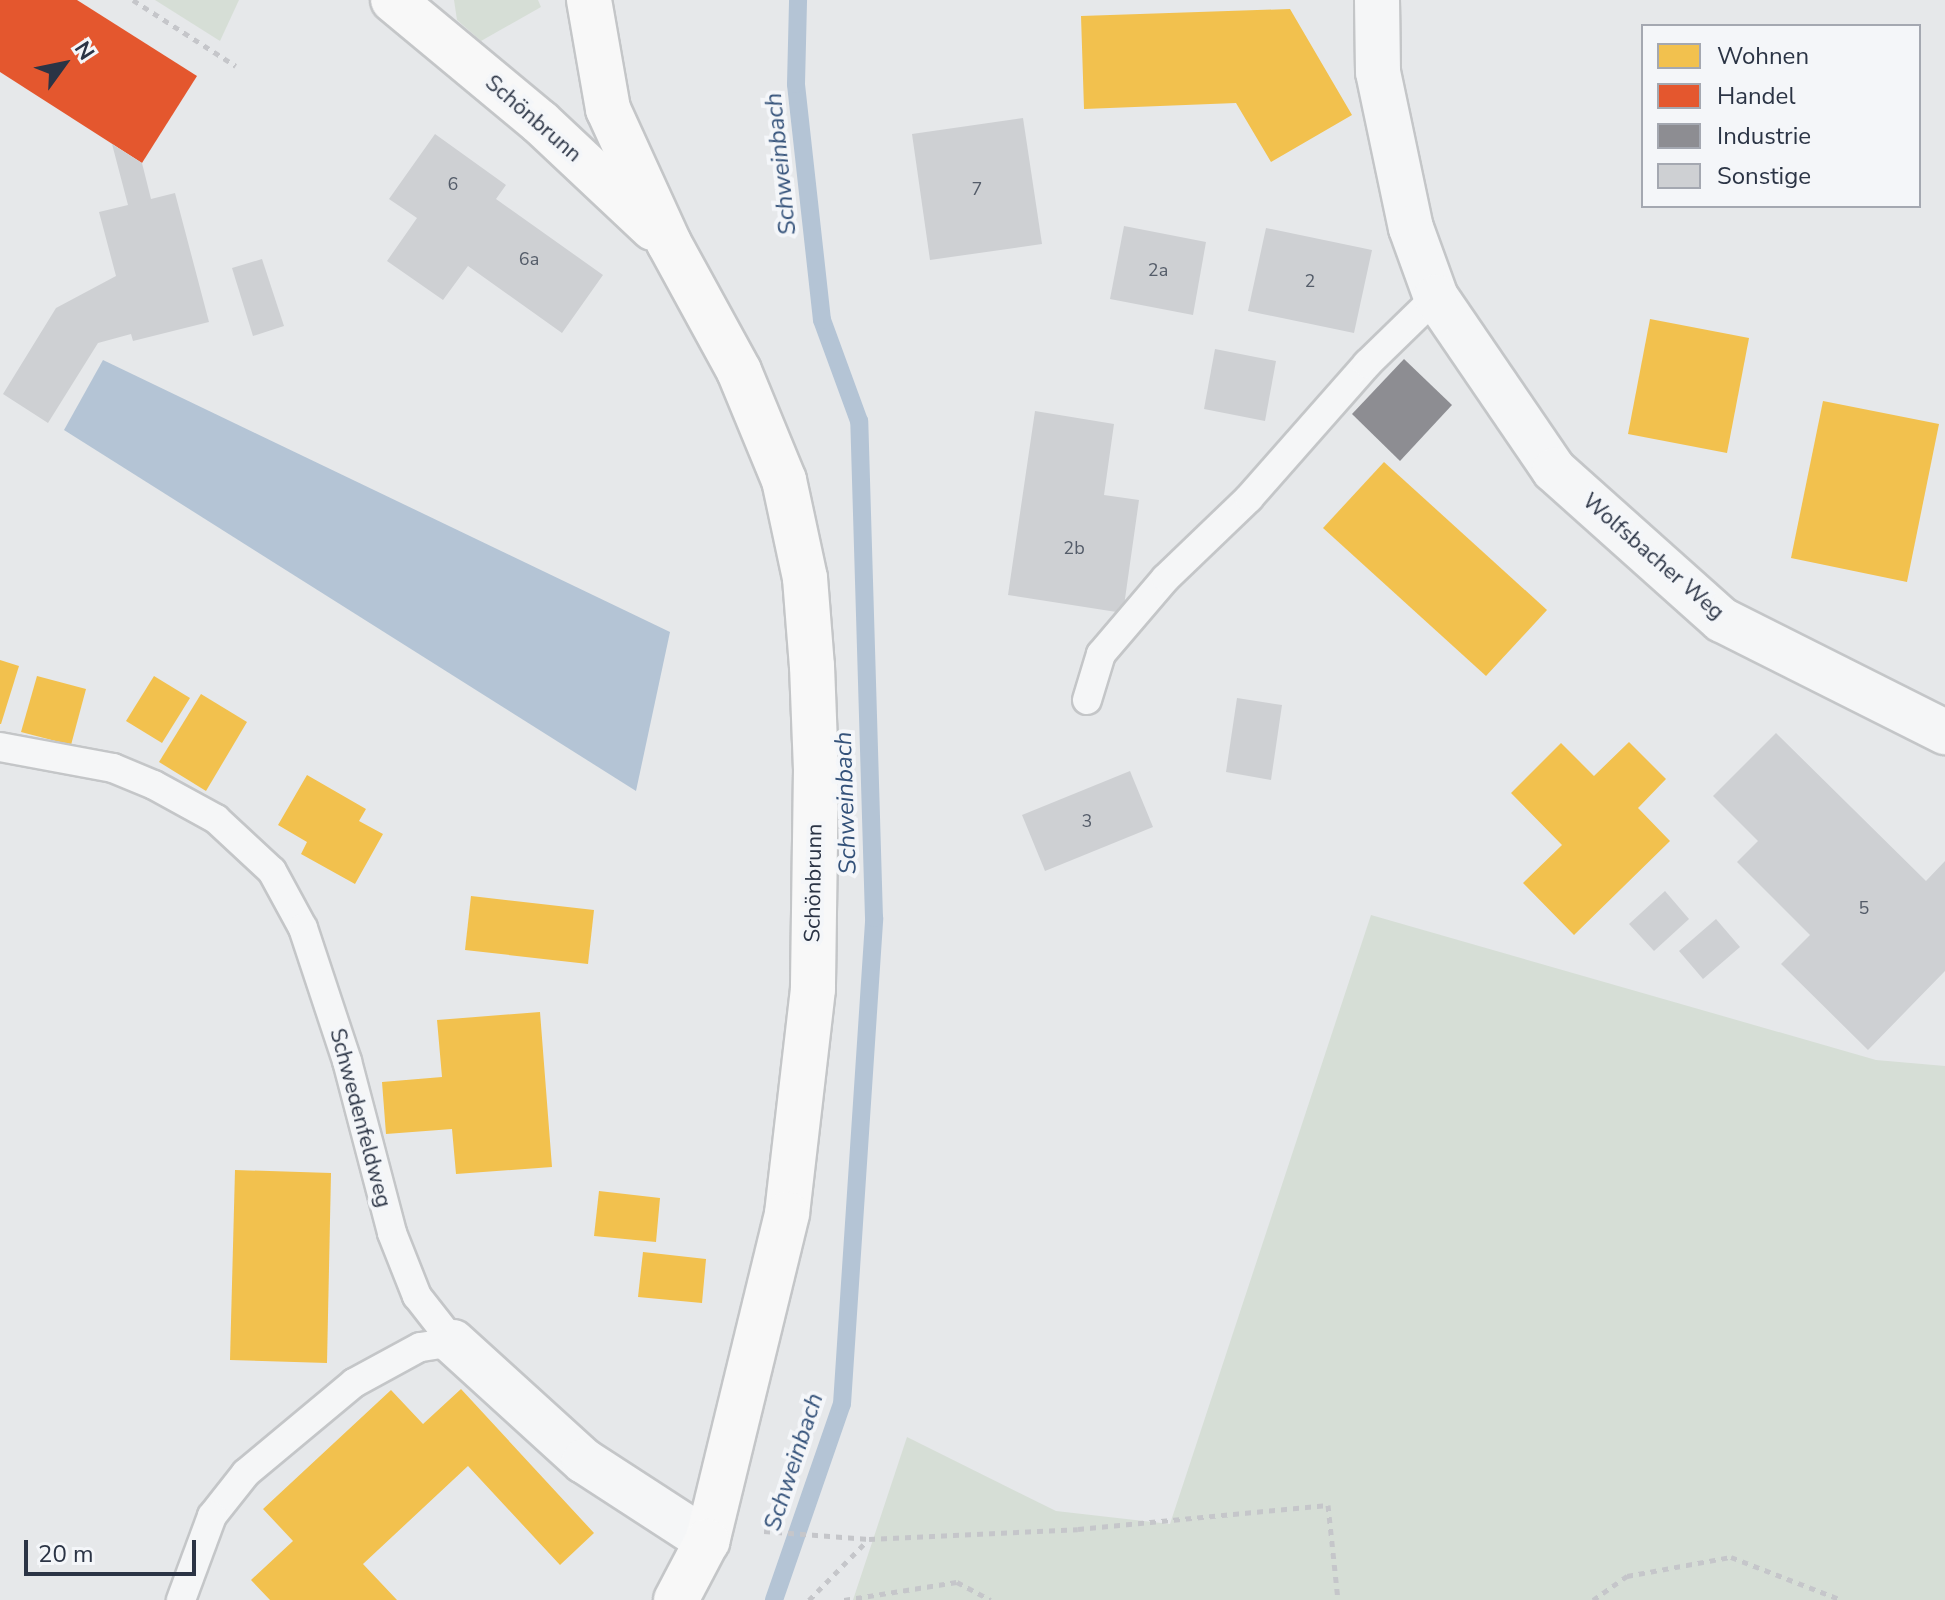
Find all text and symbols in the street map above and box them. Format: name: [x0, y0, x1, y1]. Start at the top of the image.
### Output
north arrow: [24, 24, 104, 104]
legend: [1641, 24, 1921, 208]
text: N: [67, 36, 101, 66]
text: Wohnen: [1717, 40, 1809, 72]
street label: Schönbrunn: [479, 70, 587, 168]
text: Handel: [1717, 80, 1795, 112]
water label: Schweinbach: [759, 91, 803, 237]
text: Industrie: [1717, 120, 1811, 152]
text: Sonstige: [1717, 160, 1811, 192]
house number: 6: [448, 173, 458, 195]
house number: 7: [972, 178, 982, 200]
house number: 6a: [519, 248, 539, 270]
house number: 2a: [1148, 259, 1168, 281]
house number: 2: [1305, 270, 1315, 292]
street label: Wolfsbacher Weg: [1577, 488, 1729, 626]
house number: 2b: [1063, 537, 1085, 559]
water label: Schweinbach: [829, 731, 863, 875]
house number: 3: [1082, 810, 1092, 832]
street label: Schönbrunn: [800, 823, 828, 943]
house number: 5: [1859, 897, 1869, 919]
street label: Schwedenfeldweg: [323, 1026, 397, 1210]
water label: Schweinbach: [758, 1390, 830, 1534]
scale bar: [28, 1524, 200, 1574]
text: 20 m: [38, 1538, 94, 1570]

